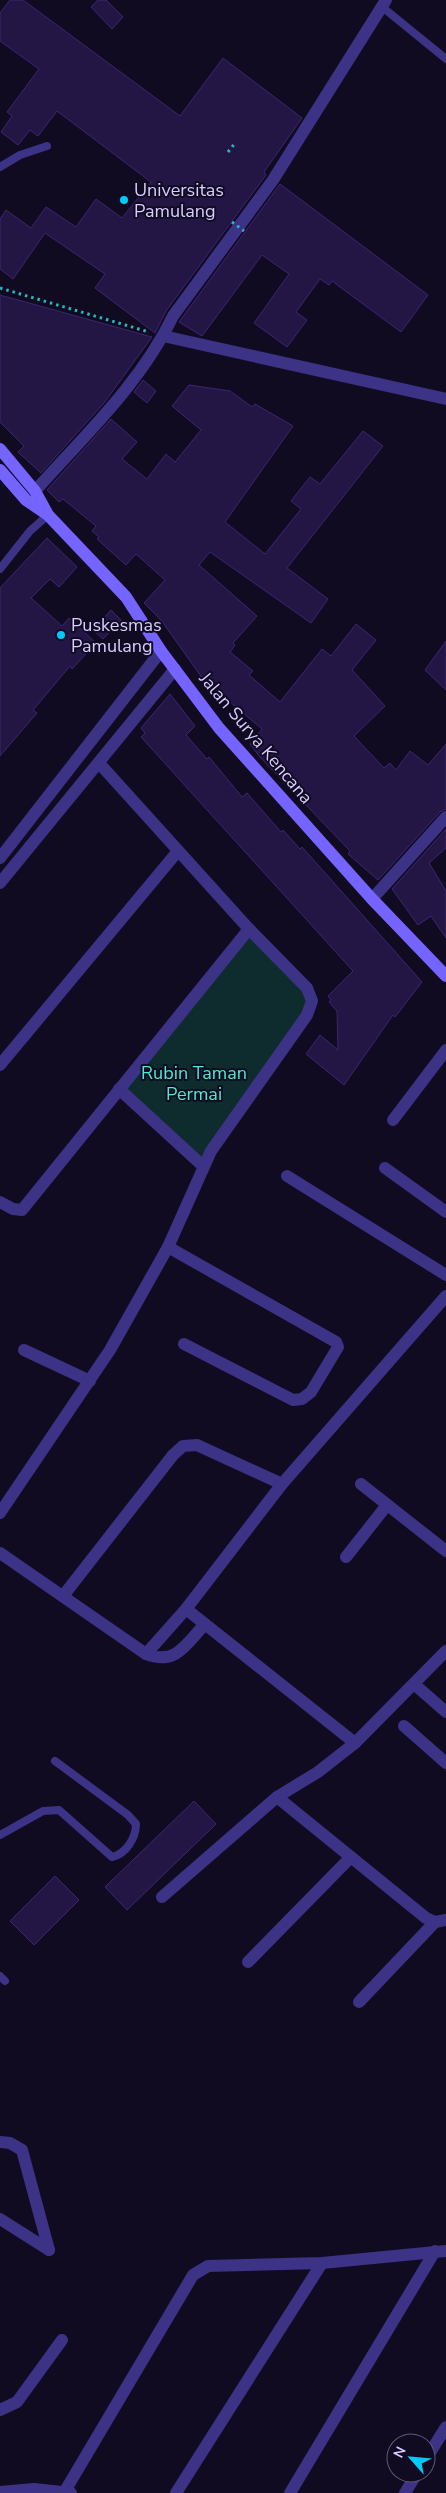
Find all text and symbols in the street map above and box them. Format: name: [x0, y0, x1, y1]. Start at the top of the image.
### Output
place label: Universitas Pamulang: [134, 178, 224, 223]
marker: Universitas Pamulang: [118, 194, 130, 206]
place label: Puskesmas Pamulang: [71, 613, 162, 658]
marker: Puskesmas Pamulang: [55, 629, 67, 641]
street label: Jalan Surya Kencana: [193, 666, 318, 809]
park label: Rubin Taman Permai: [141, 1061, 247, 1106]
north arrow: [386, 2433, 436, 2483]
text: N: [389, 2443, 411, 2461]

